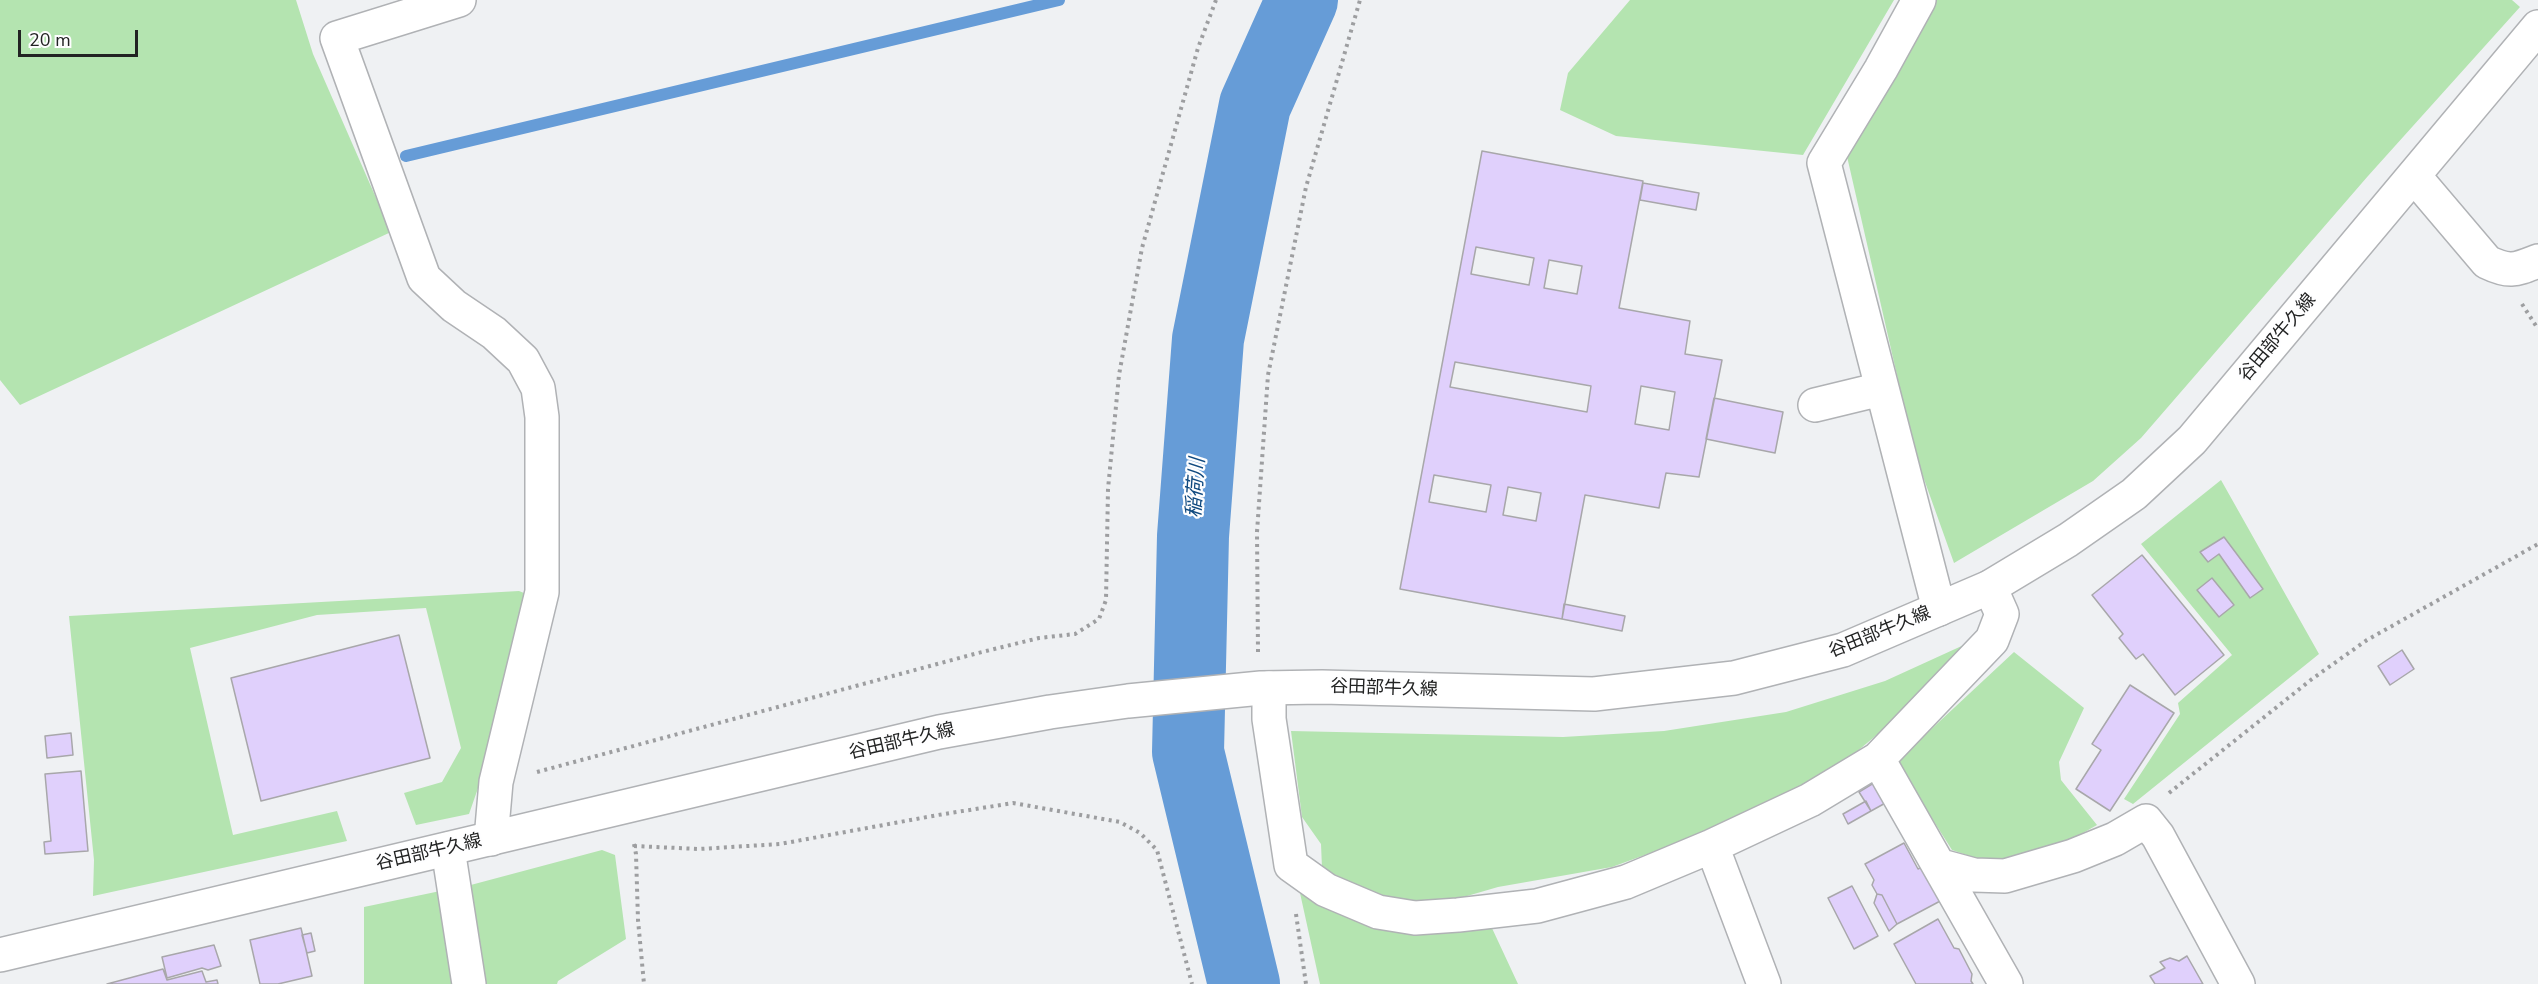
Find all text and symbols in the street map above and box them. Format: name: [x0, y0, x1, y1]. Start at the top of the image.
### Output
scale bar: [21, 18, 141, 56]
text: 20 m: [29, 28, 71, 52]
street label: 谷田部牛久線: [2235, 290, 2321, 386]
water label: 稲荷川: [1183, 457, 1211, 519]
street label: 谷田部牛久線: [1826, 603, 1934, 663]
street label: 谷田部牛久線: [1330, 676, 1438, 702]
street label: 谷田部牛久線: [847, 719, 957, 765]
street label: 谷田部牛久線: [374, 830, 484, 876]

